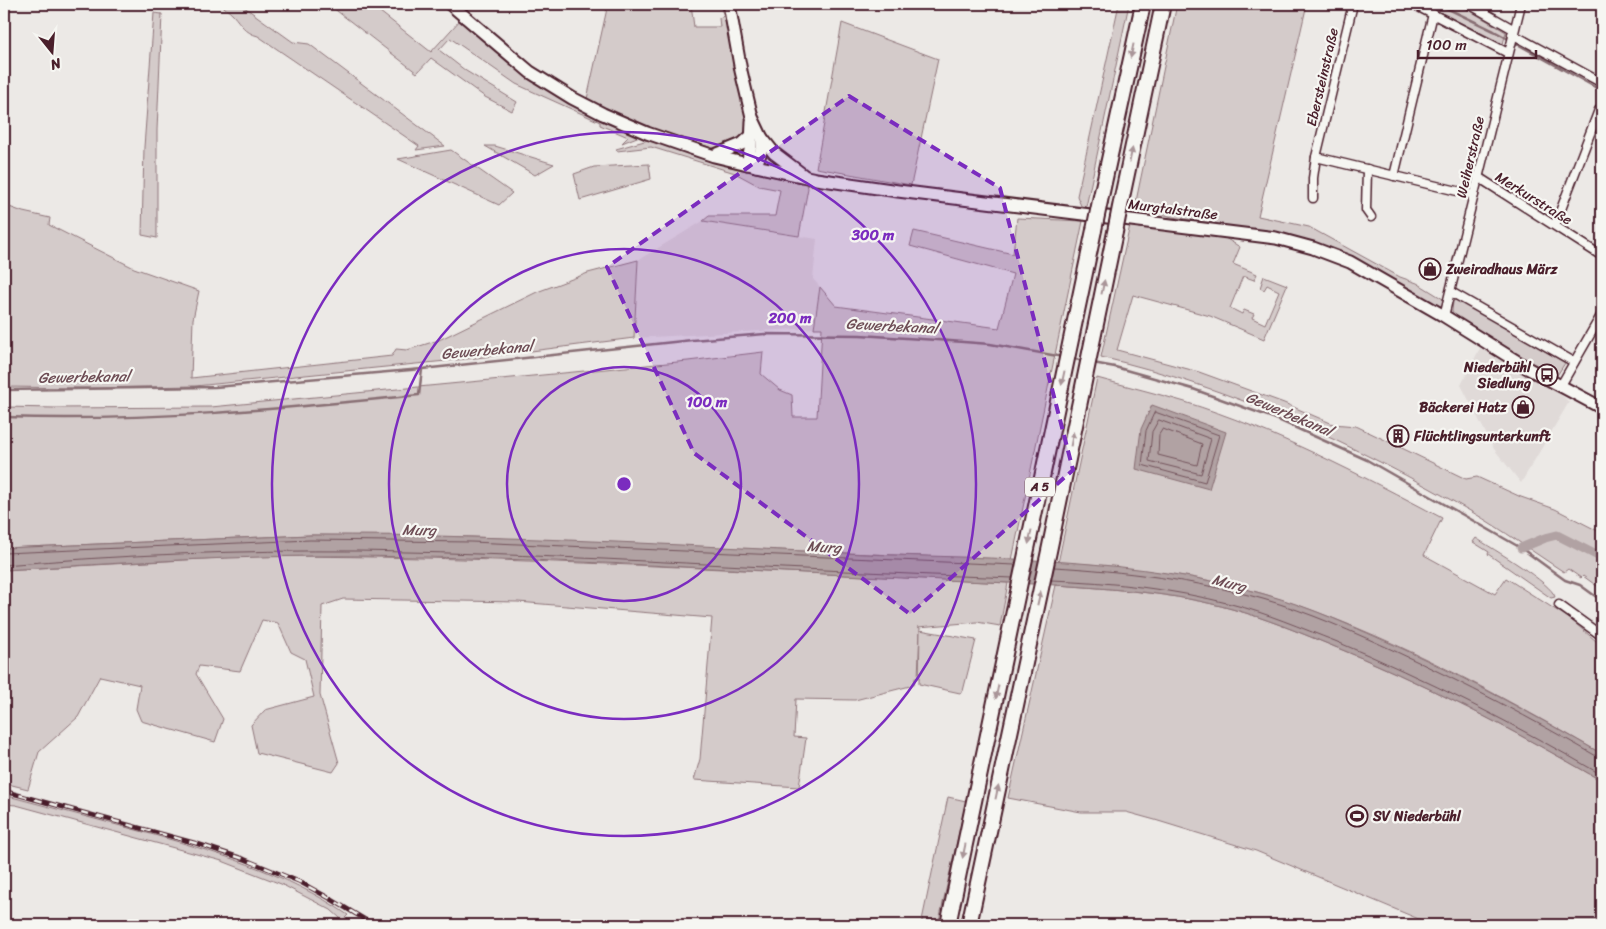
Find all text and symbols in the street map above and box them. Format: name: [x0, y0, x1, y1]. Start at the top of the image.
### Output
street label: Ebersteinstraße: [1299, 25, 1346, 129]
north arrow: [28, 28, 78, 78]
scale bar: [1418, 28, 1536, 60]
text: 100 m: [1426, 32, 1467, 58]
one-way arrow: [1128, 44, 1136, 59]
text: N: [47, 50, 65, 77]
street label: Weiherstraße: [1449, 114, 1492, 200]
one-way arrow: [1127, 147, 1135, 162]
street label: Merkurstraße: [1490, 165, 1577, 232]
street label: Murgtalstraße: [1127, 192, 1219, 227]
text: 300 m: [851, 222, 895, 248]
shop icon: Zweiradhaus März: [1418, 257, 1442, 281]
place label: Zweiradhaus März: [1445, 257, 1559, 282]
one-way arrow: [1099, 280, 1107, 295]
text: 200 m: [767, 305, 812, 331]
water label: Gewerbekanal: [845, 311, 942, 342]
water label: Gewerbekanal: [440, 333, 538, 367]
place label: Niederbühl Siedlung: [1463, 355, 1532, 396]
water label: Gewerbekanal: [38, 363, 134, 391]
bus stop icon: Niederbühl Siedlung: [1535, 363, 1559, 387]
one-way arrow: [1059, 370, 1067, 386]
water label: Gewerbekanal: [1242, 384, 1340, 445]
text: 100 m: [687, 389, 728, 415]
place label: Bäckerei Hatz: [1419, 395, 1508, 420]
shop icon: Bäckerei Hatz: [1511, 395, 1535, 419]
building icon: Flüchtlingsunterkunft: [1386, 424, 1410, 448]
place label: Flüchtlingsunterkunft: [1413, 424, 1552, 449]
one-way arrow: [1068, 431, 1076, 446]
centre of rings: [615, 475, 633, 493]
road number: A 5: [1025, 478, 1055, 497]
water label: Murg: [402, 517, 438, 543]
one-way arrow: [1026, 530, 1034, 545]
water label: Murg: [806, 533, 843, 561]
water label: Murg: [1209, 566, 1250, 600]
one-way arrow: [1035, 590, 1043, 605]
one-way arrow: [993, 684, 1001, 700]
one-way arrow: [993, 784, 1001, 799]
sports icon: SV Niederbühl: [1345, 804, 1369, 828]
place label: SV Niederbühl: [1372, 804, 1462, 829]
one-way arrow: [959, 843, 967, 859]

